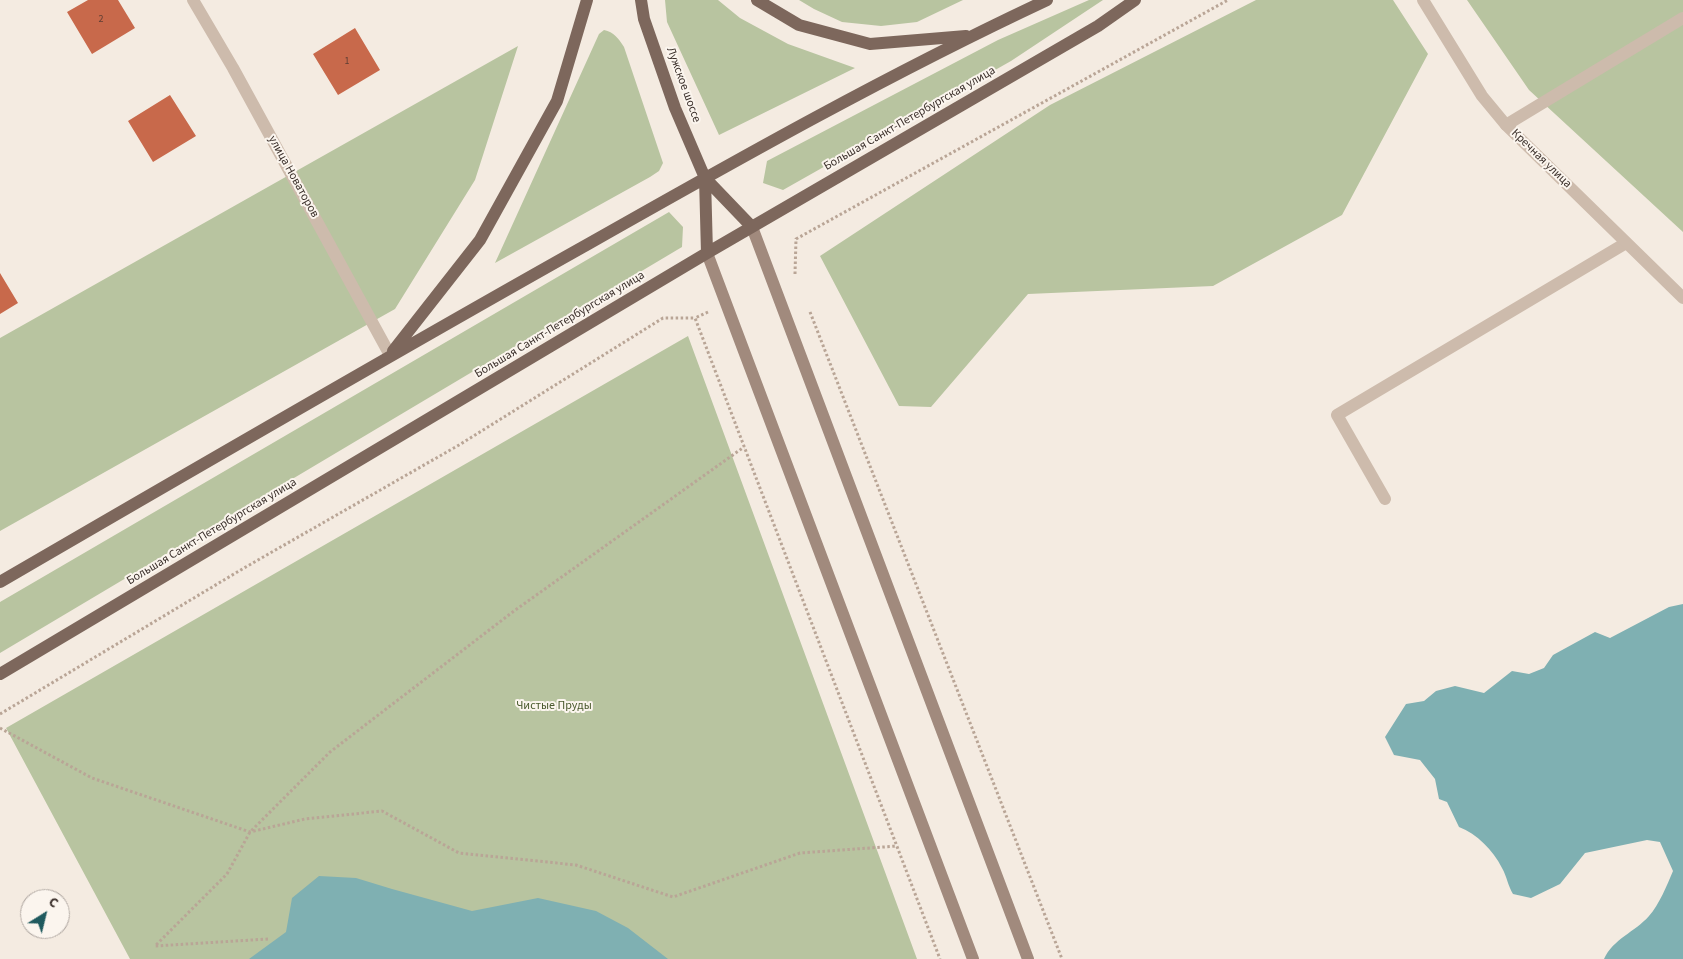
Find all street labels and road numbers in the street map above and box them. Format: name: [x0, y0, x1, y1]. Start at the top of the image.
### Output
street label: Лужское шоссе: [663, 45, 703, 125]
street label: Большая Санкт-Петербургская улица: [822, 64, 998, 174]
street label: Кречная улица: [1508, 127, 1574, 191]
street label: улица Новаторов: [265, 134, 321, 220]
street label: Большая Санкт-Петербургская улица: [472, 268, 648, 382]
street label: Большая Санкт-Петербургская улица: [124, 475, 300, 589]

